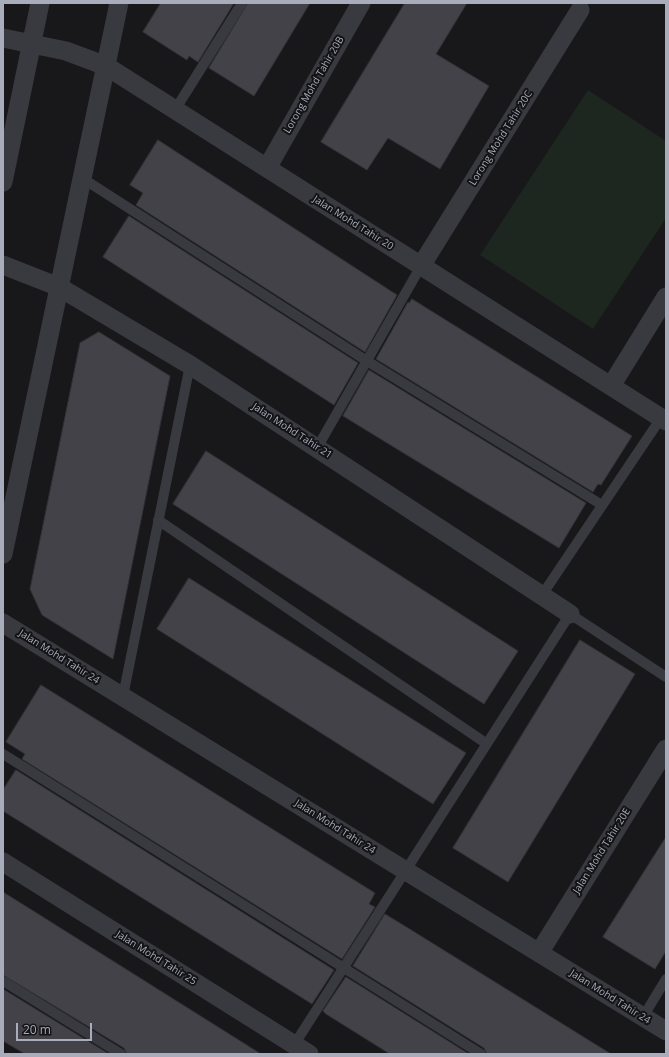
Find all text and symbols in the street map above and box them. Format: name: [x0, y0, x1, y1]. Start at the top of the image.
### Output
street label: Lorong Mohd Tahir 20B: [281, 35, 347, 135]
street label: Lorong Mohd Tahir 20C: [467, 88, 535, 188]
street label: Jalan Mohd Tahir 20: [310, 193, 396, 253]
street label: Jalan Mohd Tahir 21: [250, 401, 334, 461]
street label: Jalan Mohd Tahir 24: [16, 627, 102, 687]
street label: Jalan Mohd Tahir 24: [292, 797, 378, 857]
street label: Jalan Mohd Tahir 20E: [571, 806, 633, 896]
street label: Jalan Mohd Tahir 25: [113, 928, 199, 988]
street label: Jalan Mohd Tahir 24: [567, 967, 653, 1027]
scale bar: [18, 1015, 94, 1041]
text: 20 m: [23, 1021, 51, 1038]

